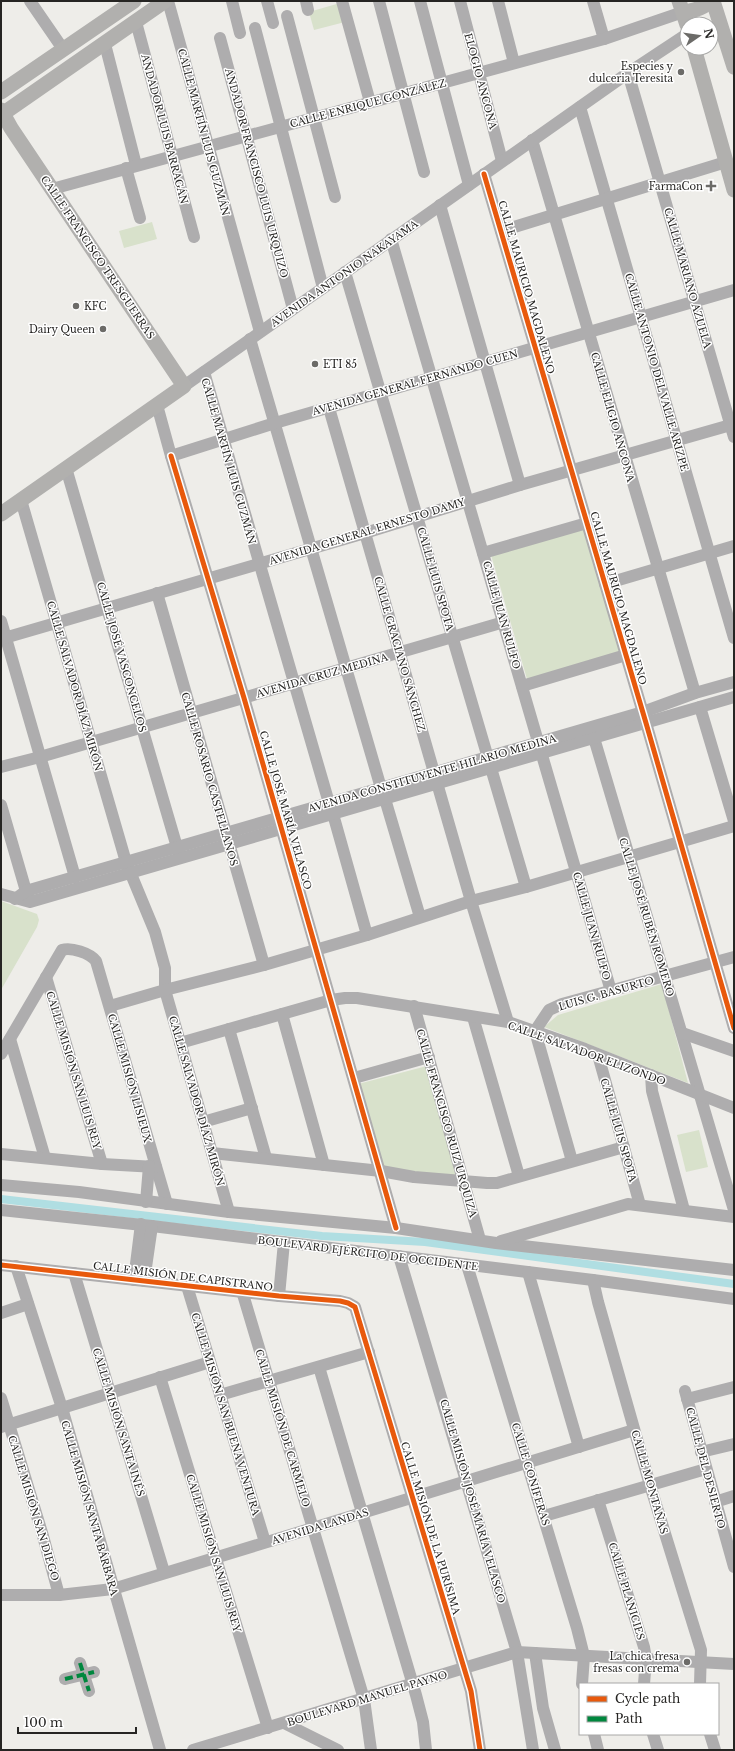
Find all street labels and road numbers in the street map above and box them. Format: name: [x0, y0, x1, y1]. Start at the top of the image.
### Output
street label: ELOGIO ANCONA: [461, 32, 500, 131]
street label: CALLE MARTÍN LUIS GUZMÁN: [175, 47, 233, 217]
street label: ANDADOR LUIS BARRAGÁN: [138, 52, 192, 205]
street label: ANDADOR FRANCISCO LUIS URQUIZO: [222, 66, 291, 279]
street label: CALLE ENRIQUE GONZÁLEZ: [288, 75, 448, 131]
street label: CALLE FRANCISCO TRESGUERRAS: [38, 173, 157, 341]
street label: CALLE MAURICIO MAGDALENO: [495, 199, 558, 375]
street label: CALLE MARIANO AZUELA: [661, 206, 714, 350]
street label: AVENIDA ANTONIO NAKAYAMA: [267, 217, 421, 330]
street label: CALLE ANTONIO DEL VALLE ARIZPE: [622, 272, 691, 473]
street label: AVENIDA GENERAL FERNANDO CUEN: [310, 347, 519, 418]
street label: CALLE ELIGIO ANCONA: [588, 351, 637, 484]
street label: CALLE MARTÍN LUIS GUZMÁN: [198, 376, 260, 546]
street label: AVENIDA GENERAL ERNESTO DAMY: [267, 495, 467, 568]
street label: CALLE MAURICIO MAGDALENO: [587, 510, 650, 686]
street label: CALLE LUIS SPOTA: [414, 526, 457, 633]
street label: CALLE JUAN RULFO: [480, 560, 523, 671]
street label: CALLE GRACIANO SÁNCHEZ: [371, 575, 429, 733]
street label: CALLE JOSÉ VASCONCELOS: [94, 580, 150, 734]
street label: CALLE SALVADOR DÍAZ MIRÓN: [44, 599, 106, 773]
street label: AVENIDA CRUZ MEDINA: [254, 650, 390, 701]
street label: CALLE ROSARIO CASTELLANOS: [178, 691, 241, 868]
street label: CALLE JOSÉ MARÍA VELASCO: [257, 729, 315, 891]
street label: AVENIDA CONSTITUYENTE HILARIO MEDINA: [306, 732, 558, 815]
street label: CALLE JOSÉ RUBÉN ROMERO: [616, 836, 678, 998]
street label: CALLE JUAN RULFO: [570, 871, 613, 982]
street label: LUIS G. BASURTO: [557, 974, 655, 1013]
street label: CALLE MISIÓN SAN LUIS REY: [43, 989, 105, 1151]
street label: CALLE MISIÓN LISIEUX: [105, 1012, 155, 1145]
street label: CALLE SALVADOR DÍAZ MIRÓN: [166, 1014, 228, 1188]
street label: CALLE SALVADOR ELIZONDO: [506, 1019, 668, 1088]
street label: CALLE FRANCISCO RUIZ URQUIZA: [413, 1027, 480, 1219]
street label: CALLE LUIS SPOTA: [597, 1077, 640, 1184]
street label: BOULEVARD EJÉRCITO DE OCCIDENTE: [257, 1233, 479, 1273]
street label: CALLE MISIÓN DE CAPISTRANO: [92, 1258, 274, 1294]
street label: CALLE MISIÓN SAN BUENA VENTURA: [188, 1311, 264, 1517]
street label: CALLE MISIÓN SANTA INÉS: [90, 1346, 148, 1498]
street label: CALLE MISIÓN DE CARMELO: [252, 1347, 314, 1509]
street label: CALLE MISIÓN JOSÉ MARÍA VELASCO: [437, 1397, 509, 1605]
street label: CALLE DEL DESIERTO: [683, 1406, 728, 1530]
street label: CALLE MISIÓN SANTA BÁRBARA: [58, 1419, 122, 1598]
street label: CALLE CONÍFERAS: [509, 1421, 553, 1527]
street label: CALLE MONTAÑAS: [628, 1428, 672, 1536]
street label: CALLE MISIÓN SAN DIEGO: [5, 1434, 63, 1582]
street label: CALLE MISIÓN DE LA PURÍSIMA: [398, 1440, 464, 1616]
street label: CALLE MISIÓN SAN LUIS REY: [183, 1472, 245, 1634]
street label: AVENIDA LANDAS: [269, 1506, 370, 1548]
street label: CALLE PLANICIES: [606, 1541, 648, 1641]
street label: BOULEVARD MANUEL PAYNO: [285, 1668, 449, 1729]

